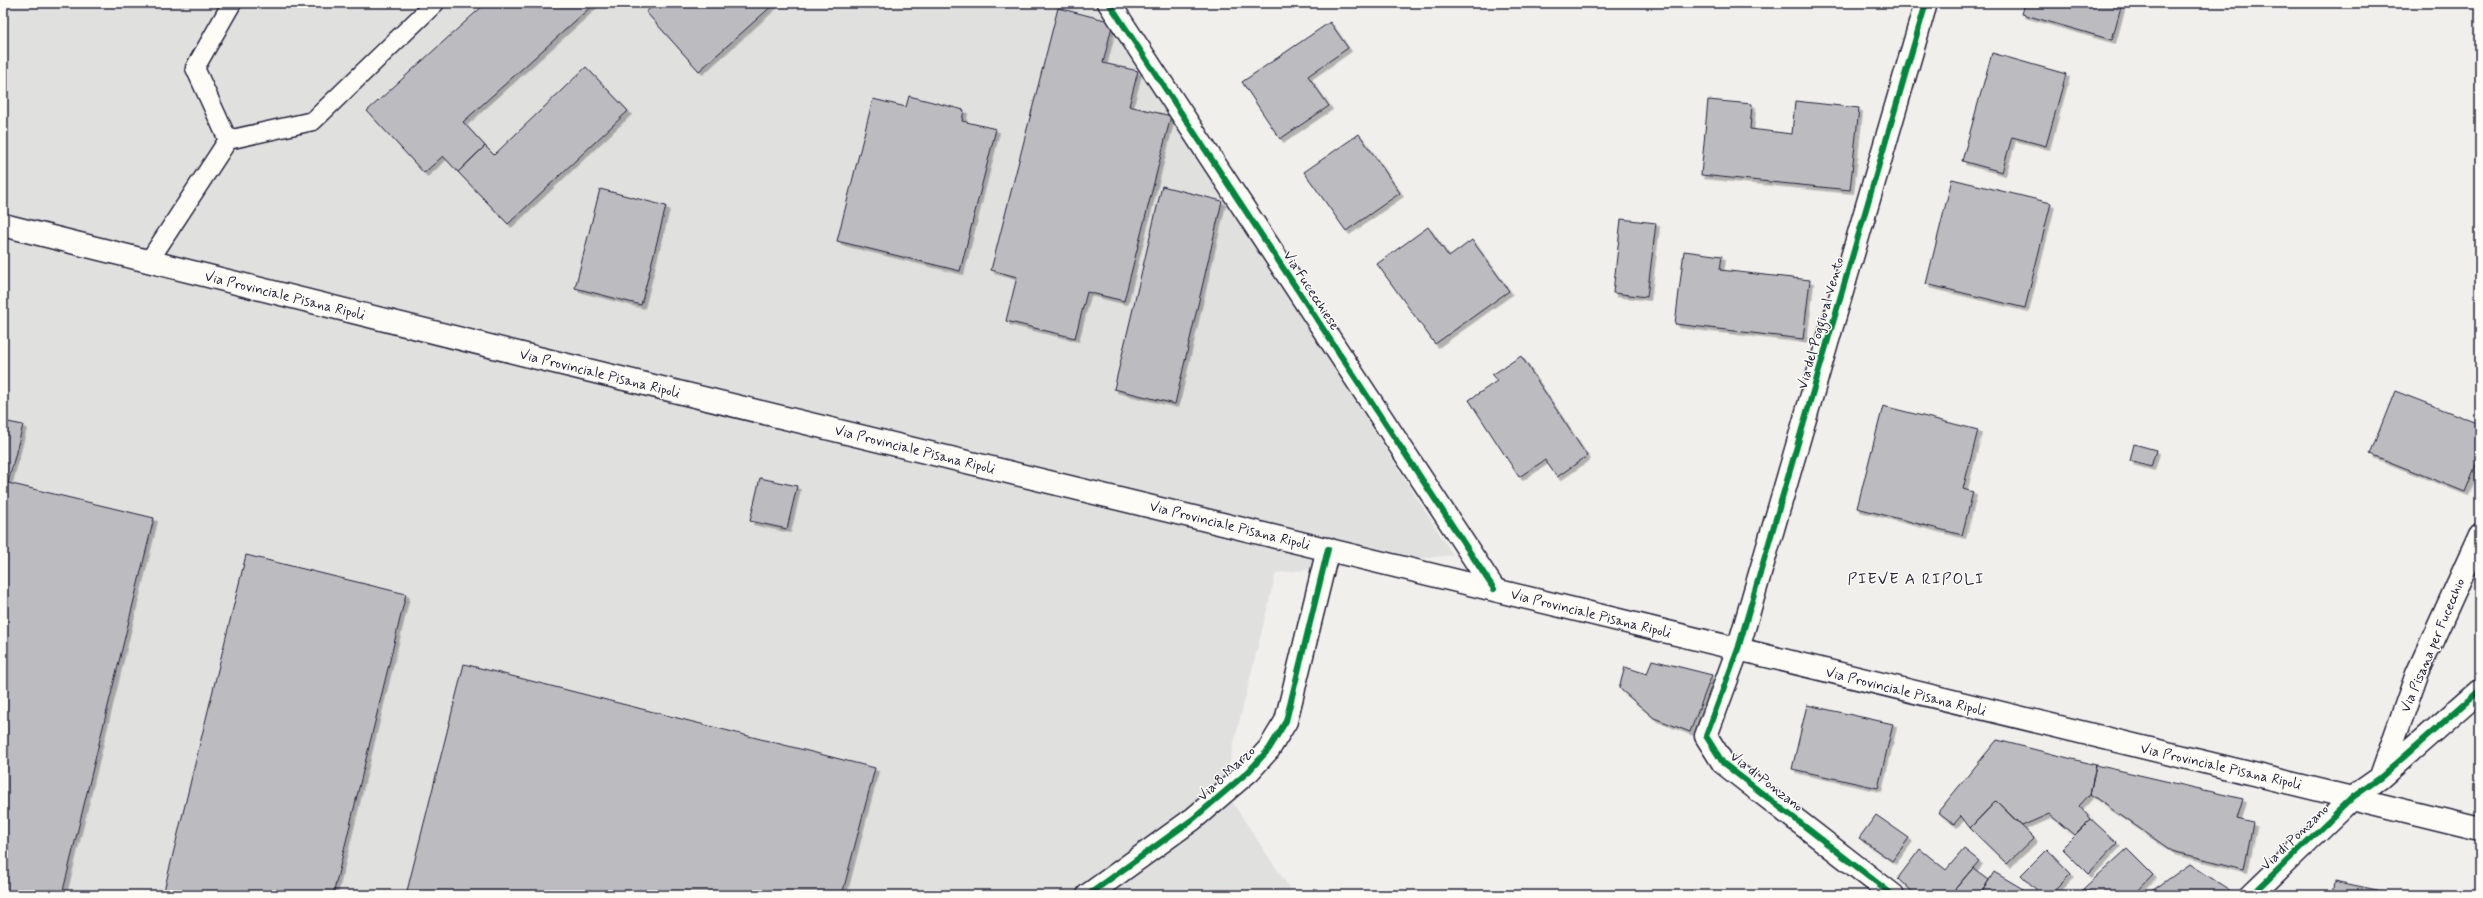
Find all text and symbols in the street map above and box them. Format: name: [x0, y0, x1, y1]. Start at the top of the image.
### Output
street label: Via Fucecchiese: [1279, 247, 1344, 334]
street label: Via del Poggio al Vento: [1794, 255, 1850, 392]
street label: Via Provinciale Pisana Ripoli: [203, 267, 367, 325]
street label: Via Provinciale Pisana Ripoli: [518, 345, 682, 403]
street label: Via Provinciale Pisana Ripoli: [833, 421, 997, 479]
street label: Via Provinciale Pisana Ripoli: [1148, 497, 1312, 555]
district label: PIEVE A RIPOLI: [1847, 569, 1985, 590]
street label: Via Pisana per Fucecchio: [2397, 575, 2469, 715]
street label: Via Provinciale Pisana Ripoli: [1509, 585, 1673, 643]
street label: Via Provinciale Pisana Ripoli: [1824, 663, 1988, 721]
street label: Via Provinciale Pisana Ripoli: [2139, 740, 2303, 794]
street label: Via 8 Marzo: [1194, 742, 1260, 805]
street label: Via di Ponzano: [1726, 748, 1807, 816]
street label: Via di Ponzano: [2257, 801, 2333, 875]

